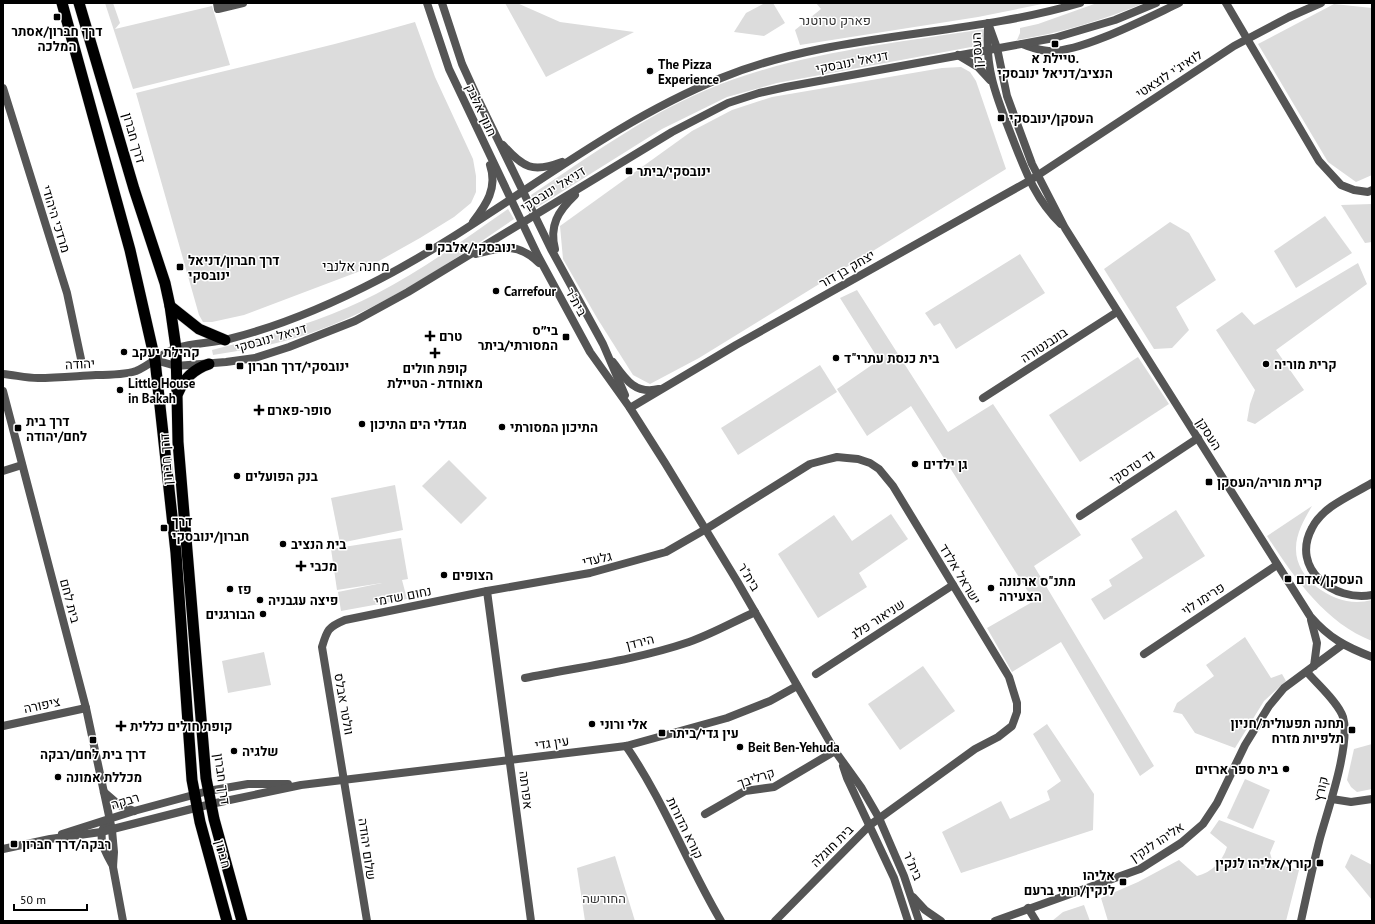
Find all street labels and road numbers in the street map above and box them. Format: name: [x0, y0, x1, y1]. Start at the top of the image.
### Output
street label: העסקן: [968, 32, 986, 68]
street label: לואיג'י לוצאטי: [1133, 46, 1206, 102]
street label: דניאל ינובסקי: [814, 47, 890, 77]
street label: חנוך אלבק: [461, 81, 501, 139]
street label: דרך חברון: [119, 111, 149, 165]
street label: דניאל ינובסקי: [517, 162, 589, 216]
street label: מרדכי היהודי: [38, 183, 74, 255]
street label: יצחק בן דור: [816, 246, 878, 292]
street label: בית"ר: [561, 285, 591, 319]
street label: דניאל ינובסקי: [233, 320, 309, 356]
street label: בונבנטורה: [1017, 323, 1071, 367]
street label: יהודה: [65, 355, 95, 373]
street label: העסקן: [1192, 415, 1226, 453]
street label: דרך חברון: [156, 432, 176, 485]
street label: גד טדסקי: [1106, 446, 1158, 488]
street label: ישראל אלדד: [935, 541, 985, 607]
street label: גלעדי: [581, 547, 613, 571]
street label: בית"ר: [734, 560, 764, 594]
street label: בית לחם: [56, 577, 84, 625]
street label: פרימו לוי: [1178, 579, 1228, 619]
street label: נחום שדמי: [373, 582, 433, 610]
street label: שניאור פלג: [848, 595, 908, 643]
street label: הירדן: [624, 630, 656, 654]
street label: וולטר אבלס: [330, 672, 358, 736]
street label: ציפורה: [22, 693, 62, 717]
street label: עין גדי: [534, 732, 570, 754]
street label: דרך חברון: [210, 752, 234, 806]
street label: קרליבך: [735, 764, 777, 792]
street label: אפרתה: [515, 770, 537, 810]
street label: קורץ: [1310, 775, 1332, 803]
street label: רבקה: [109, 789, 141, 813]
street label: קורא הדורות: [663, 794, 707, 862]
street label: שלום יהודה: [354, 817, 380, 881]
street label: אליהו לנקין: [1127, 818, 1187, 866]
street label: בית חוגלה: [807, 821, 857, 871]
street label: חברון: [211, 838, 235, 870]
street label: בית"ר: [899, 849, 927, 883]

